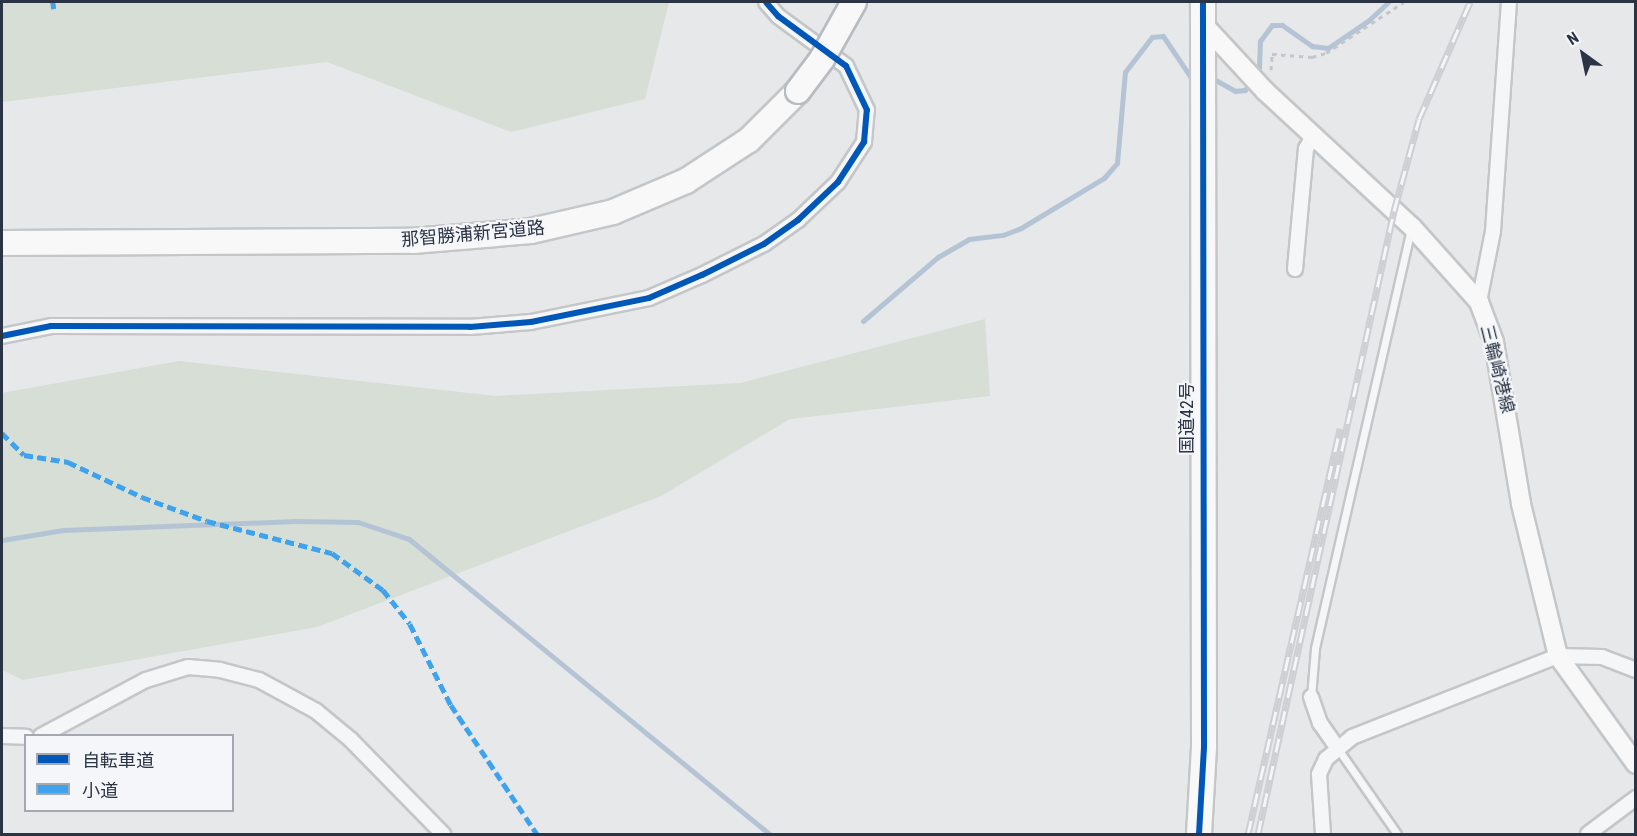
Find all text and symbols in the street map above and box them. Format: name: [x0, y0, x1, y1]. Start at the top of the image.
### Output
north arrow: [1553, 24, 1613, 84]
text: N: [1564, 28, 1582, 49]
street label: 那智勝浦新宮道路: [400, 217, 546, 251]
street label: 三輪崎港線: [1476, 323, 1518, 415]
street label: 国道42号: [1176, 382, 1198, 454]
legend: [24, 734, 234, 812]
text: 自転車道: [82, 750, 154, 771]
text: 小道: [82, 780, 118, 801]

